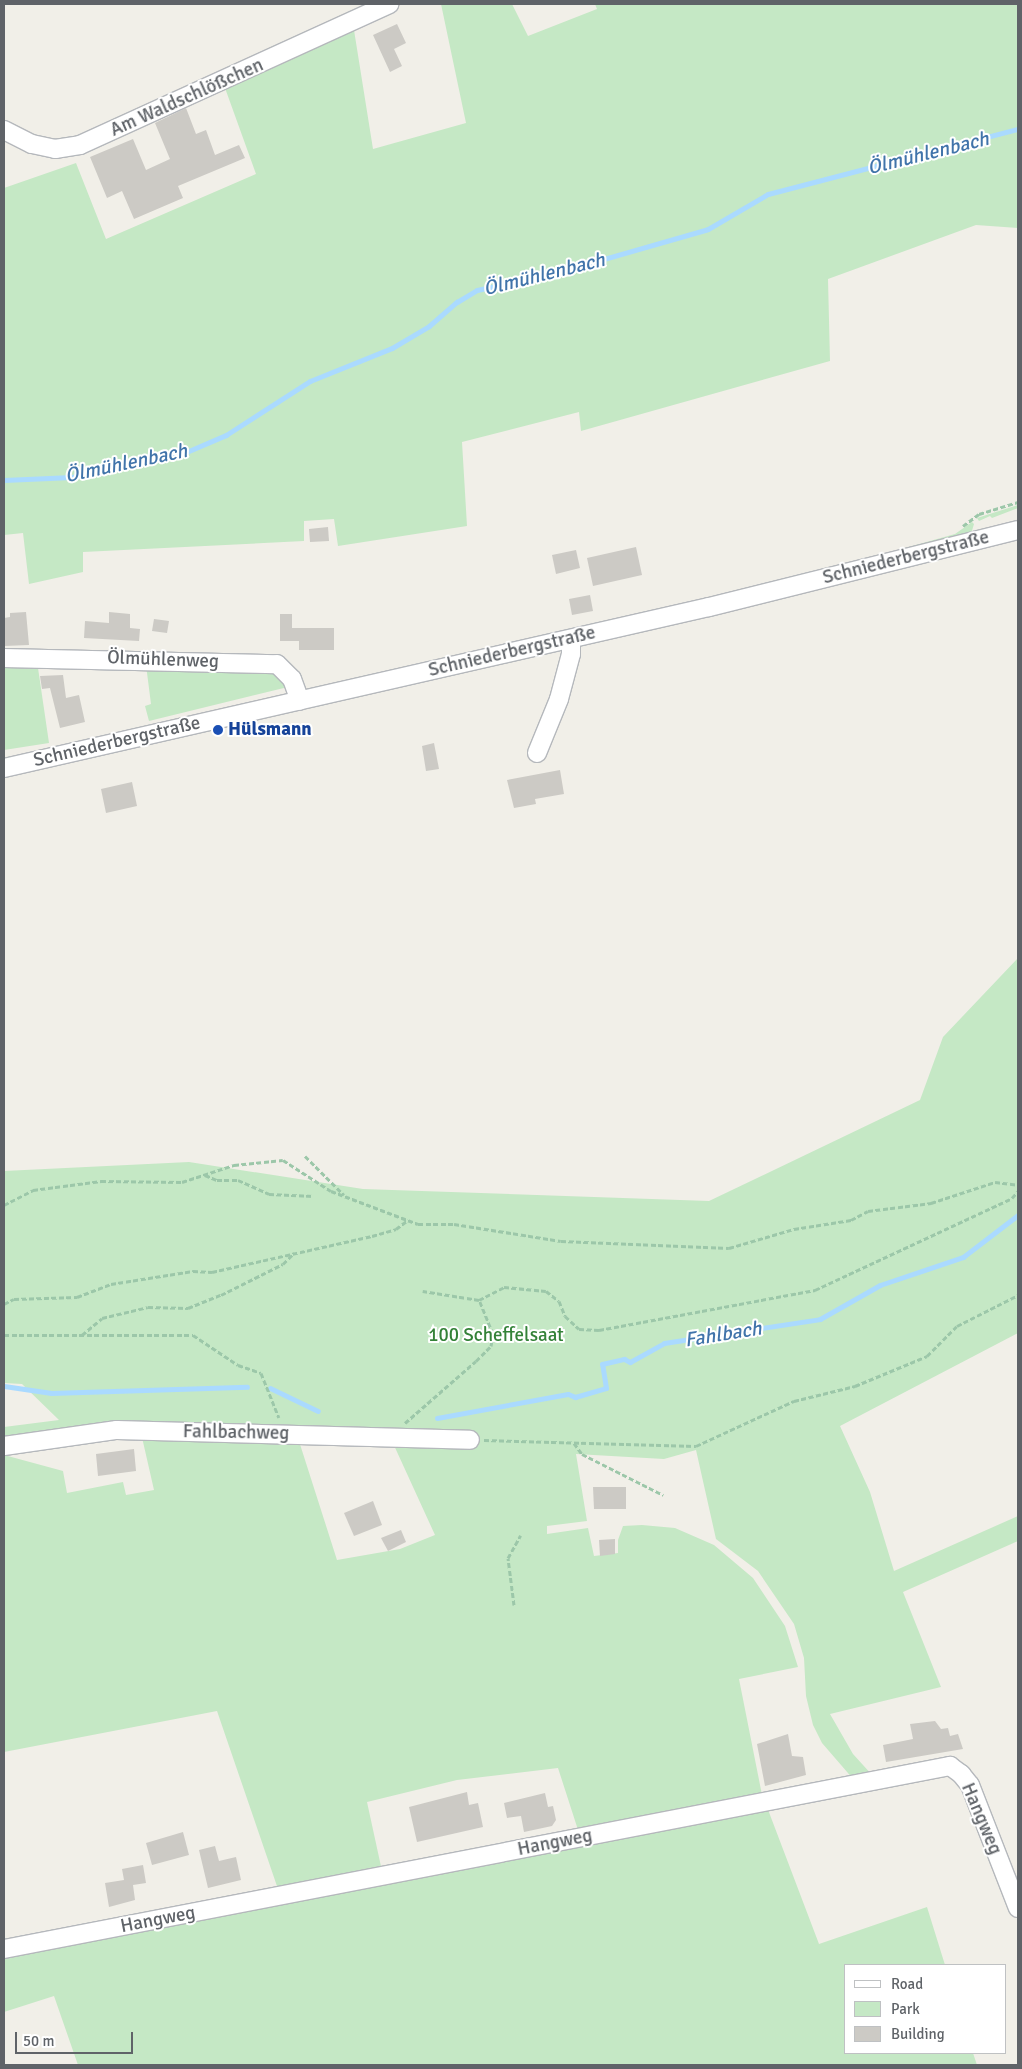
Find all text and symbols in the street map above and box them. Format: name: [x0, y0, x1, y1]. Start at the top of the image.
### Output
street label: Am Waldschlößchen: [107, 54, 267, 142]
water label: Ölmühlenbach: [865, 126, 991, 180]
water label: Ölmühlenbach: [481, 247, 607, 301]
water label: Ölmühlenbach: [63, 438, 189, 488]
street label: Schniederbergstraße: [820, 526, 992, 590]
street label: Schniederbergstraße: [426, 622, 598, 682]
street label: Ölmühlenweg: [107, 647, 219, 673]
street label: Schniederbergstraße: [31, 712, 203, 772]
place label: Hülsmann: [228, 719, 312, 741]
marker: Hülsmann: [212, 724, 224, 736]
water label: Fahlbach: [683, 1316, 763, 1352]
park label: 100 Scheffelsaat: [428, 1325, 564, 1347]
street label: Fahlbachweg: [183, 1421, 289, 1445]
street label: Hangweg: [956, 1780, 1006, 1858]
street label: Hangweg: [516, 1825, 594, 1861]
street label: Hangweg: [119, 1902, 197, 1938]
legend: [844, 1964, 1007, 2054]
text: Road: [891, 1975, 923, 1993]
text: Park: [891, 2000, 920, 2018]
scale bar: [18, 2022, 135, 2054]
text: Building: [891, 2025, 945, 2043]
text: 50 m: [23, 2032, 54, 2050]

